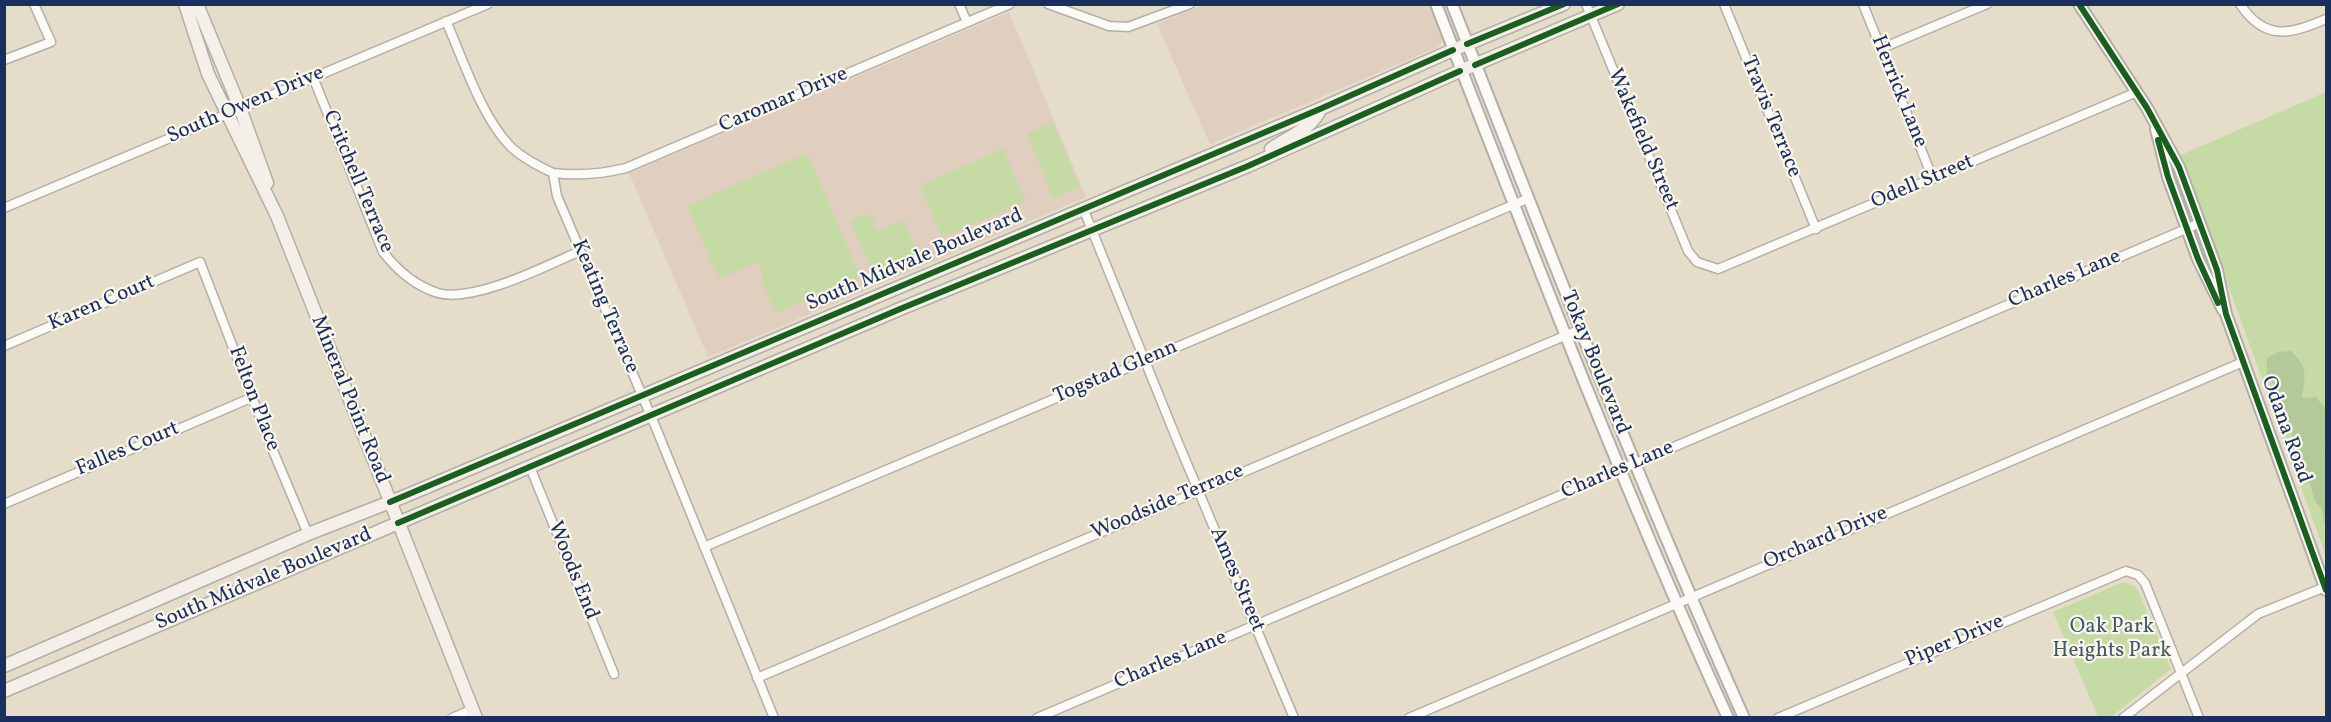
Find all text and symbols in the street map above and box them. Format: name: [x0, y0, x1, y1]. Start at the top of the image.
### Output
street label: Herrick Lane: [1864, 32, 1932, 152]
street label: Travis Terrace: [1734, 53, 1806, 181]
street label: South Owen Drive: [164, 62, 328, 150]
street label: Caromar Drive: [716, 63, 852, 139]
street label: Wakefield Street: [1601, 65, 1683, 215]
street label: Critchell Terrace: [316, 107, 398, 257]
street label: Odell Street: [1868, 150, 1978, 216]
street label: South Midvale Boulevard: [803, 204, 1027, 318]
street label: Keating Terrace: [564, 236, 644, 378]
street label: Charles Lane: [2005, 245, 2125, 315]
street label: Karen Court: [45, 270, 159, 338]
street label: Tokay Boulevard: [1554, 287, 1634, 439]
street label: Mineral Point Road: [304, 312, 394, 488]
street label: Togstad Glenn: [1050, 336, 1182, 410]
street label: Felton Place: [221, 343, 285, 455]
street label: Odana Road: [2254, 373, 2316, 487]
street label: Falles Court: [73, 417, 183, 483]
street label: Charles Lane: [1558, 436, 1678, 506]
street label: Woodside Terrace: [1088, 460, 1248, 546]
street label: Orchard Drive: [1760, 502, 1892, 576]
street label: Woods End: [541, 518, 603, 624]
street label: South Midvale Boulevard: [152, 523, 376, 637]
street label: Ames Street: [1203, 524, 1269, 636]
street label: Piper Drive: [1902, 610, 2008, 674]
park label: Oak Park Heights Park: [2053, 615, 2171, 665]
street label: Charles Lane: [1111, 626, 1231, 696]

